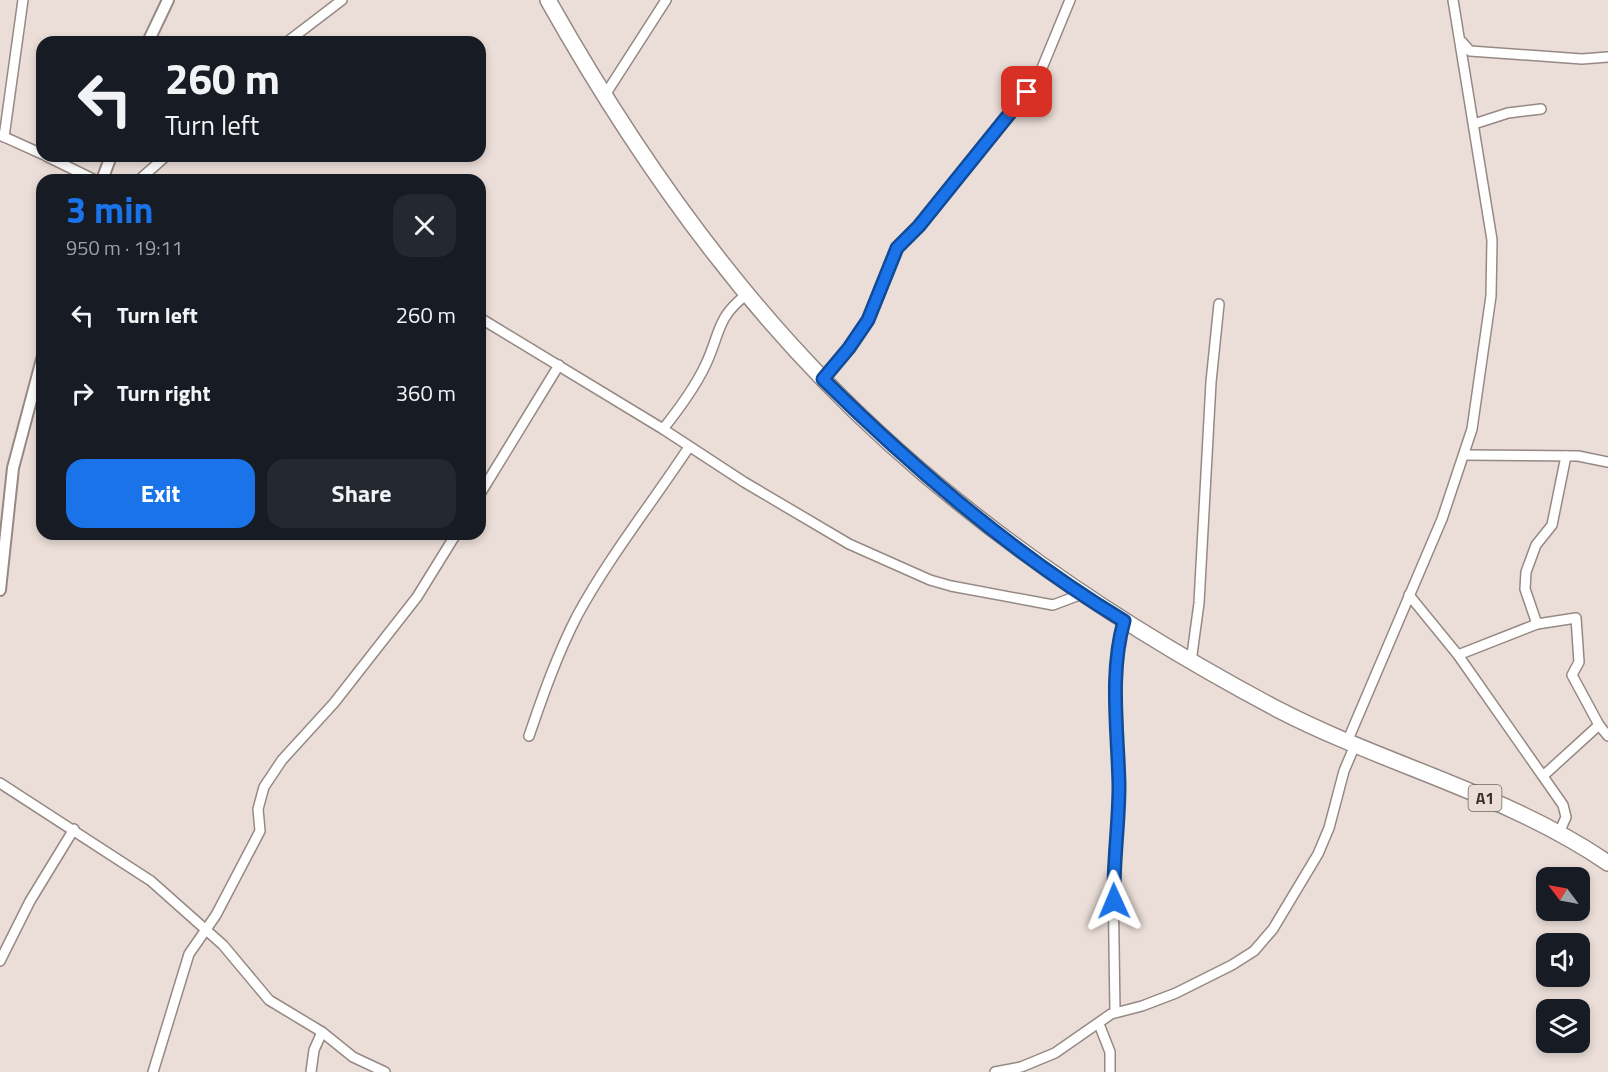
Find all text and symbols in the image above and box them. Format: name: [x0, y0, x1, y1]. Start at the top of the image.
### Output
text: 260 m: [165, 46, 280, 110]
icon: left: [66, 60, 144, 138]
pin: [1001, 66, 1052, 117]
icon: arrive: [1010, 75, 1043, 108]
text: Turn left: [165, 104, 259, 145]
text: 3 min: [66, 182, 153, 237]
button: close: [393, 194, 456, 257]
text: 950 m · 19:11: [66, 232, 183, 263]
text: Turn left: [117, 298, 198, 332]
text: 260 m: [396, 298, 456, 332]
icon: left: [66, 299, 99, 332]
text: Turn right: [117, 376, 211, 410]
text: 360 m: [396, 376, 456, 410]
icon: right: [66, 377, 99, 410]
button: Exit: [66, 459, 255, 528]
button: Share: [267, 459, 456, 528]
road number: A1: [1468, 785, 1502, 811]
north arrow: [1536, 867, 1590, 921]
map controls: [1536, 867, 1590, 1053]
position arrow: [1082, 869, 1146, 933]
button: sound: [1536, 933, 1590, 987]
button: layers: [1536, 999, 1590, 1053]

